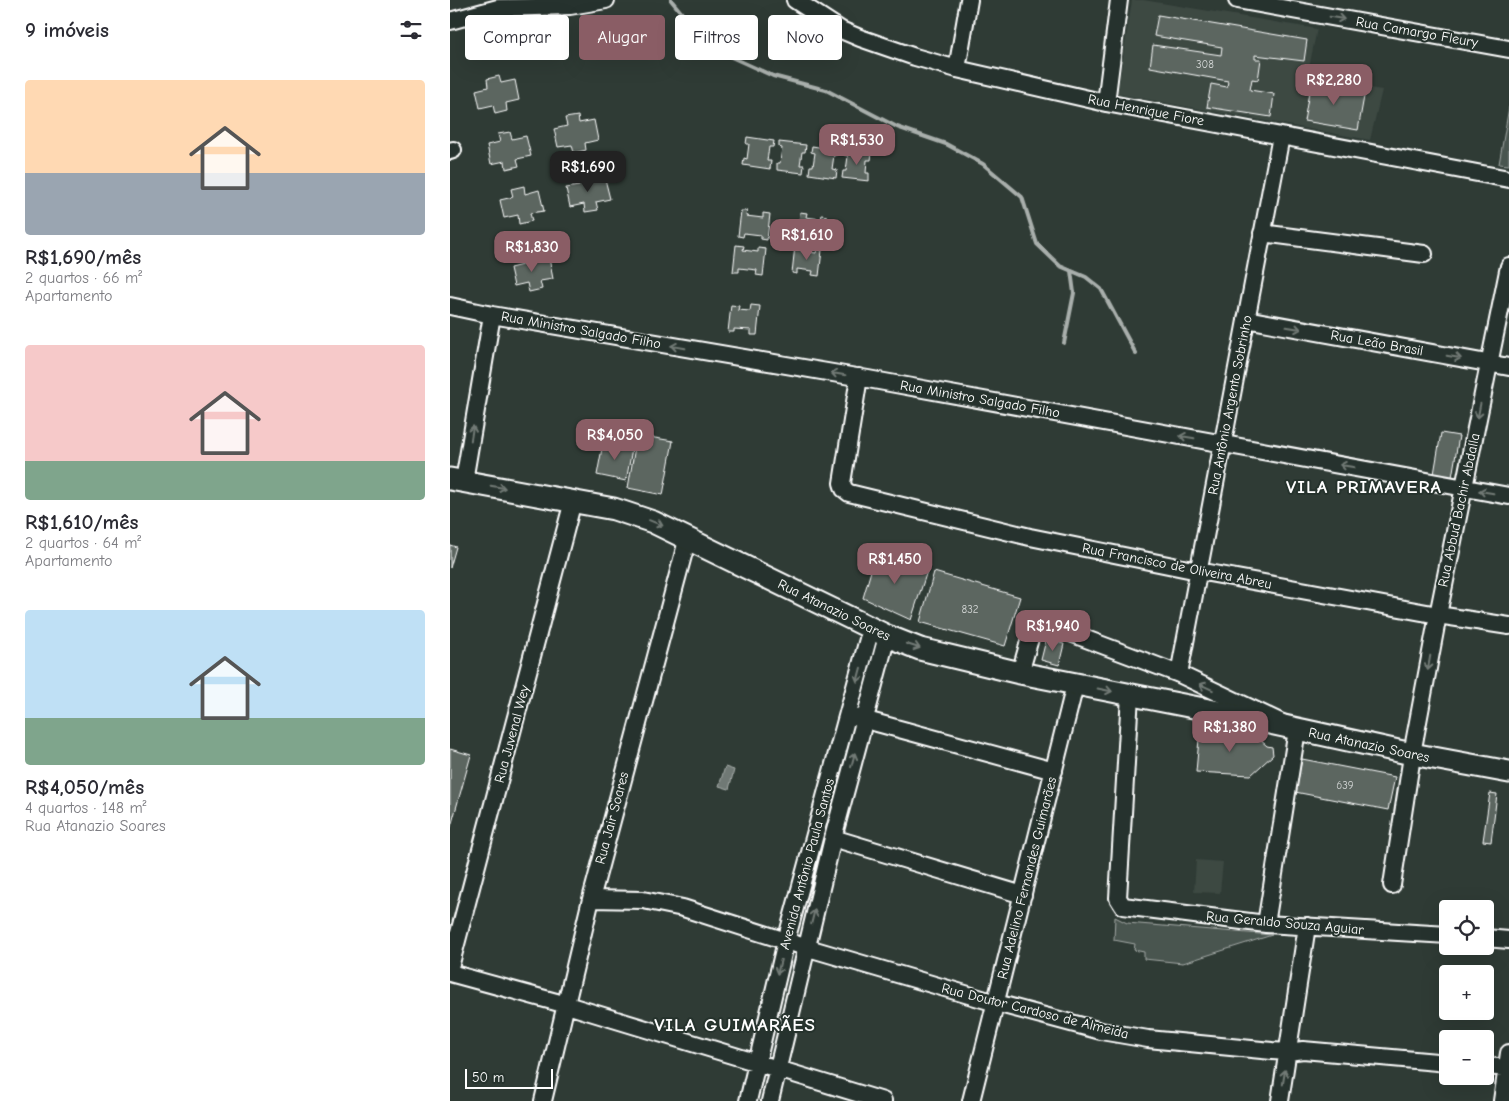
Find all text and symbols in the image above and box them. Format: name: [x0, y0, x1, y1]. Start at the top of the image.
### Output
one-way arrow: [1329, 13, 1345, 23]
street label: Rua Camargo Fleury: [1355, 13, 1480, 51]
chip: Comprar: [465, 15, 569, 60]
chip: Alugar: [579, 15, 665, 60]
chip: Filtros: [675, 15, 758, 60]
chip: Novo: [768, 15, 842, 60]
icon: filters: [397, 16, 425, 44]
text: 9 imóveis: [25, 18, 109, 42]
house number: 308: [1196, 58, 1214, 71]
pin: R$2,280: [1288, 64, 1380, 106]
text: R$2,280: [1306, 71, 1362, 89]
street label: Rua Henrique Fiore: [1086, 90, 1206, 130]
icon: home: [180, 113, 270, 203]
pin: R$1,530: [811, 124, 903, 166]
text: R$1,530: [830, 131, 884, 149]
pin: R$1,690: [542, 150, 634, 193]
text: R$1,690: [561, 158, 615, 176]
pin: R$1,610: [761, 218, 853, 261]
text: R$1,610: [781, 226, 833, 244]
pin: R$1,830: [486, 230, 578, 273]
text: R$1,830: [505, 238, 559, 256]
text: R$1,690/mês: [25, 245, 141, 269]
text: 2 quartos · 66 m²: [25, 269, 142, 287]
text: Apartamento: [25, 287, 112, 305]
street label: Rua Ministro Salgado Filho: [500, 308, 662, 352]
street label: Rua Antônio Argento Sobrinho: [1204, 314, 1256, 496]
one-way arrow: [1286, 323, 1302, 333]
street label: Rua Leão Brasil: [1329, 326, 1425, 360]
one-way arrow: [670, 341, 686, 351]
one-way arrow: [1445, 352, 1461, 362]
one-way arrow: [830, 368, 846, 378]
street label: Rua Ministro Salgado Filho: [899, 377, 1061, 421]
icon: home: [180, 378, 270, 468]
one-way arrow: [1474, 402, 1484, 418]
pin: R$4,050: [569, 418, 661, 461]
one-way arrow: [467, 426, 477, 442]
text: R$4,050: [587, 426, 643, 444]
one-way arrow: [1180, 431, 1196, 441]
street label: Rua Abbud Bachir Abdalla: [1434, 431, 1484, 589]
one-way arrow: [1339, 461, 1355, 471]
district label: VILA PRIMAVERA: [1286, 476, 1442, 498]
one-way arrow: [490, 483, 506, 493]
one-way arrow: [1479, 486, 1495, 496]
text: R$1,610/mês: [25, 510, 139, 534]
one-way arrow: [648, 519, 663, 529]
text: 2 quartos · 64 m²: [25, 534, 141, 552]
street label: Rua Francisco de Oliveira Abreu: [1081, 539, 1273, 593]
pin: R$1,450: [849, 542, 941, 585]
text: R$1,450: [868, 550, 922, 568]
text: Apartamento: [25, 552, 112, 570]
street label: Rua Atanazio Soares: [775, 575, 893, 645]
house number: 832: [962, 603, 979, 616]
pin: R$1,940: [1007, 610, 1099, 652]
text: R$1,940: [1026, 617, 1080, 635]
one-way arrow: [905, 642, 921, 652]
icon: home: [180, 643, 270, 733]
one-way arrow: [1423, 654, 1433, 670]
one-way arrow: [853, 667, 863, 683]
one-way arrow: [1199, 681, 1214, 691]
street label: Rua Juvenal Wey: [491, 682, 533, 785]
one-way arrow: [1097, 686, 1113, 696]
pin: R$1,380: [1184, 710, 1276, 753]
text: R$1,380: [1203, 718, 1257, 736]
street label: Rua Atanazio Soares: [1307, 724, 1431, 766]
one-way arrow: [849, 752, 859, 768]
street label: Rua Jair Soares: [592, 770, 633, 866]
text: R$4,050/mês: [25, 775, 144, 799]
street label: Rua Adelino Fernandes Guimarães: [994, 775, 1060, 981]
street label: Avenida Antônio Paula Santos: [776, 776, 838, 952]
house number: 639: [1336, 779, 1354, 792]
text: 4 quartos · 148 m²: [25, 799, 147, 817]
text: Rua Atanazio Soares: [25, 817, 166, 835]
map controls: [1439, 900, 1494, 1085]
button: locate: [1439, 900, 1494, 955]
street label: Rua Geraldo Souza Aguiar: [1205, 908, 1365, 938]
one-way arrow: [809, 910, 818, 926]
one-way arrow: [774, 959, 784, 975]
button: +: [1439, 965, 1494, 1020]
street label: Rua Doutor Cardoso de Almeida: [940, 979, 1130, 1043]
district label: VILA GUIMARÃES: [654, 1014, 816, 1036]
button: −: [1439, 1030, 1494, 1085]
scale bar: [465, 1066, 552, 1089]
text: 50 m: [472, 1069, 504, 1086]
one-way arrow: [1279, 1069, 1289, 1085]

